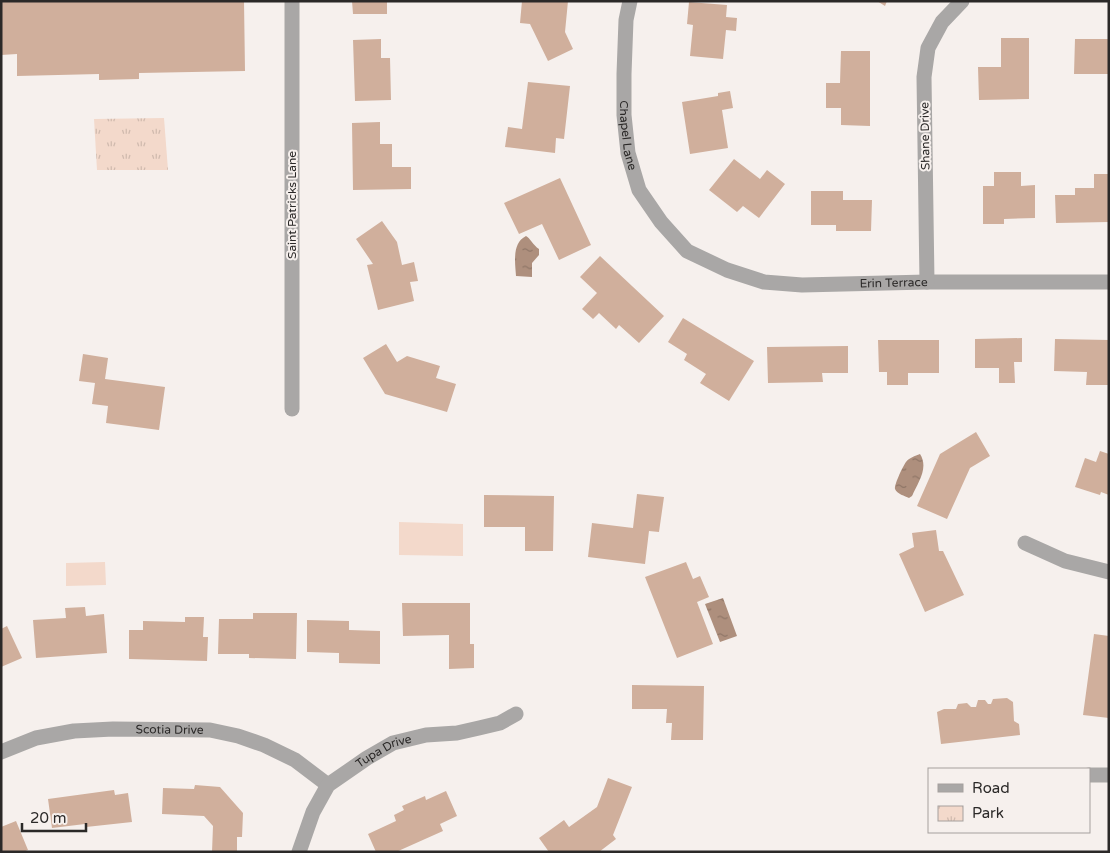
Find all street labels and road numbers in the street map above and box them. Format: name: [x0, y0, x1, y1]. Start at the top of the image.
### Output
street label: Chapel Lane: [617, 100, 640, 172]
street label: Shane Drive: [917, 102, 933, 170]
street label: Saint Patricks Lane: [285, 151, 299, 259]
street label: Erin Terrace: [859, 275, 928, 291]
street label: Scotia Drive: [136, 722, 204, 737]
street label: Tupa Drive: [353, 732, 413, 771]

